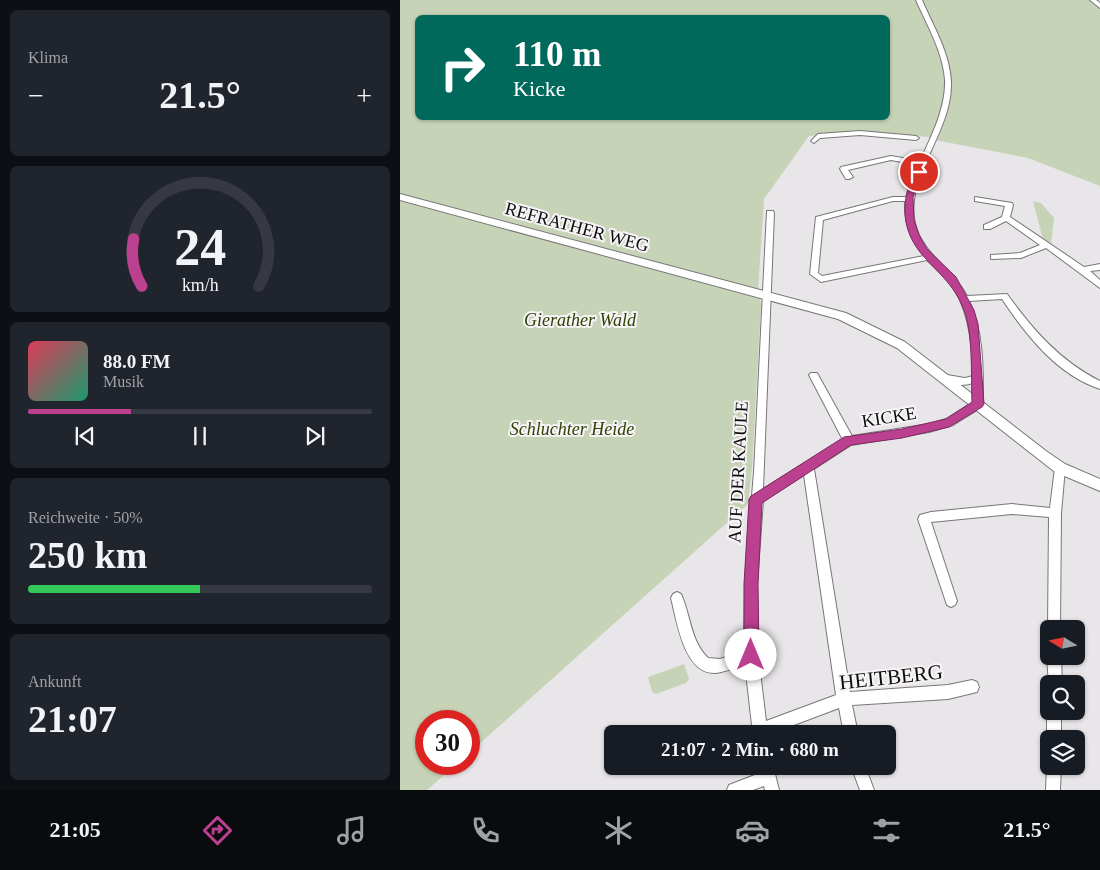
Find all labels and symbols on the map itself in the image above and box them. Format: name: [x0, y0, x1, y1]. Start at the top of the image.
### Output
pin: [898, 151, 940, 193]
street label: REFRATHER WEG: [503, 198, 651, 256]
park label: Gierather Wald: [524, 310, 637, 330]
street label: AUF DER KAULE: [724, 401, 752, 543]
street label: KICKE: [860, 403, 918, 431]
park label: Schluchter Heide: [510, 419, 634, 439]
north arrow: [1040, 620, 1085, 665]
position arrow: [724, 628, 776, 680]
street label: HEITBERG: [838, 660, 944, 694]
speed limit sign: 30: [415, 710, 480, 775]

